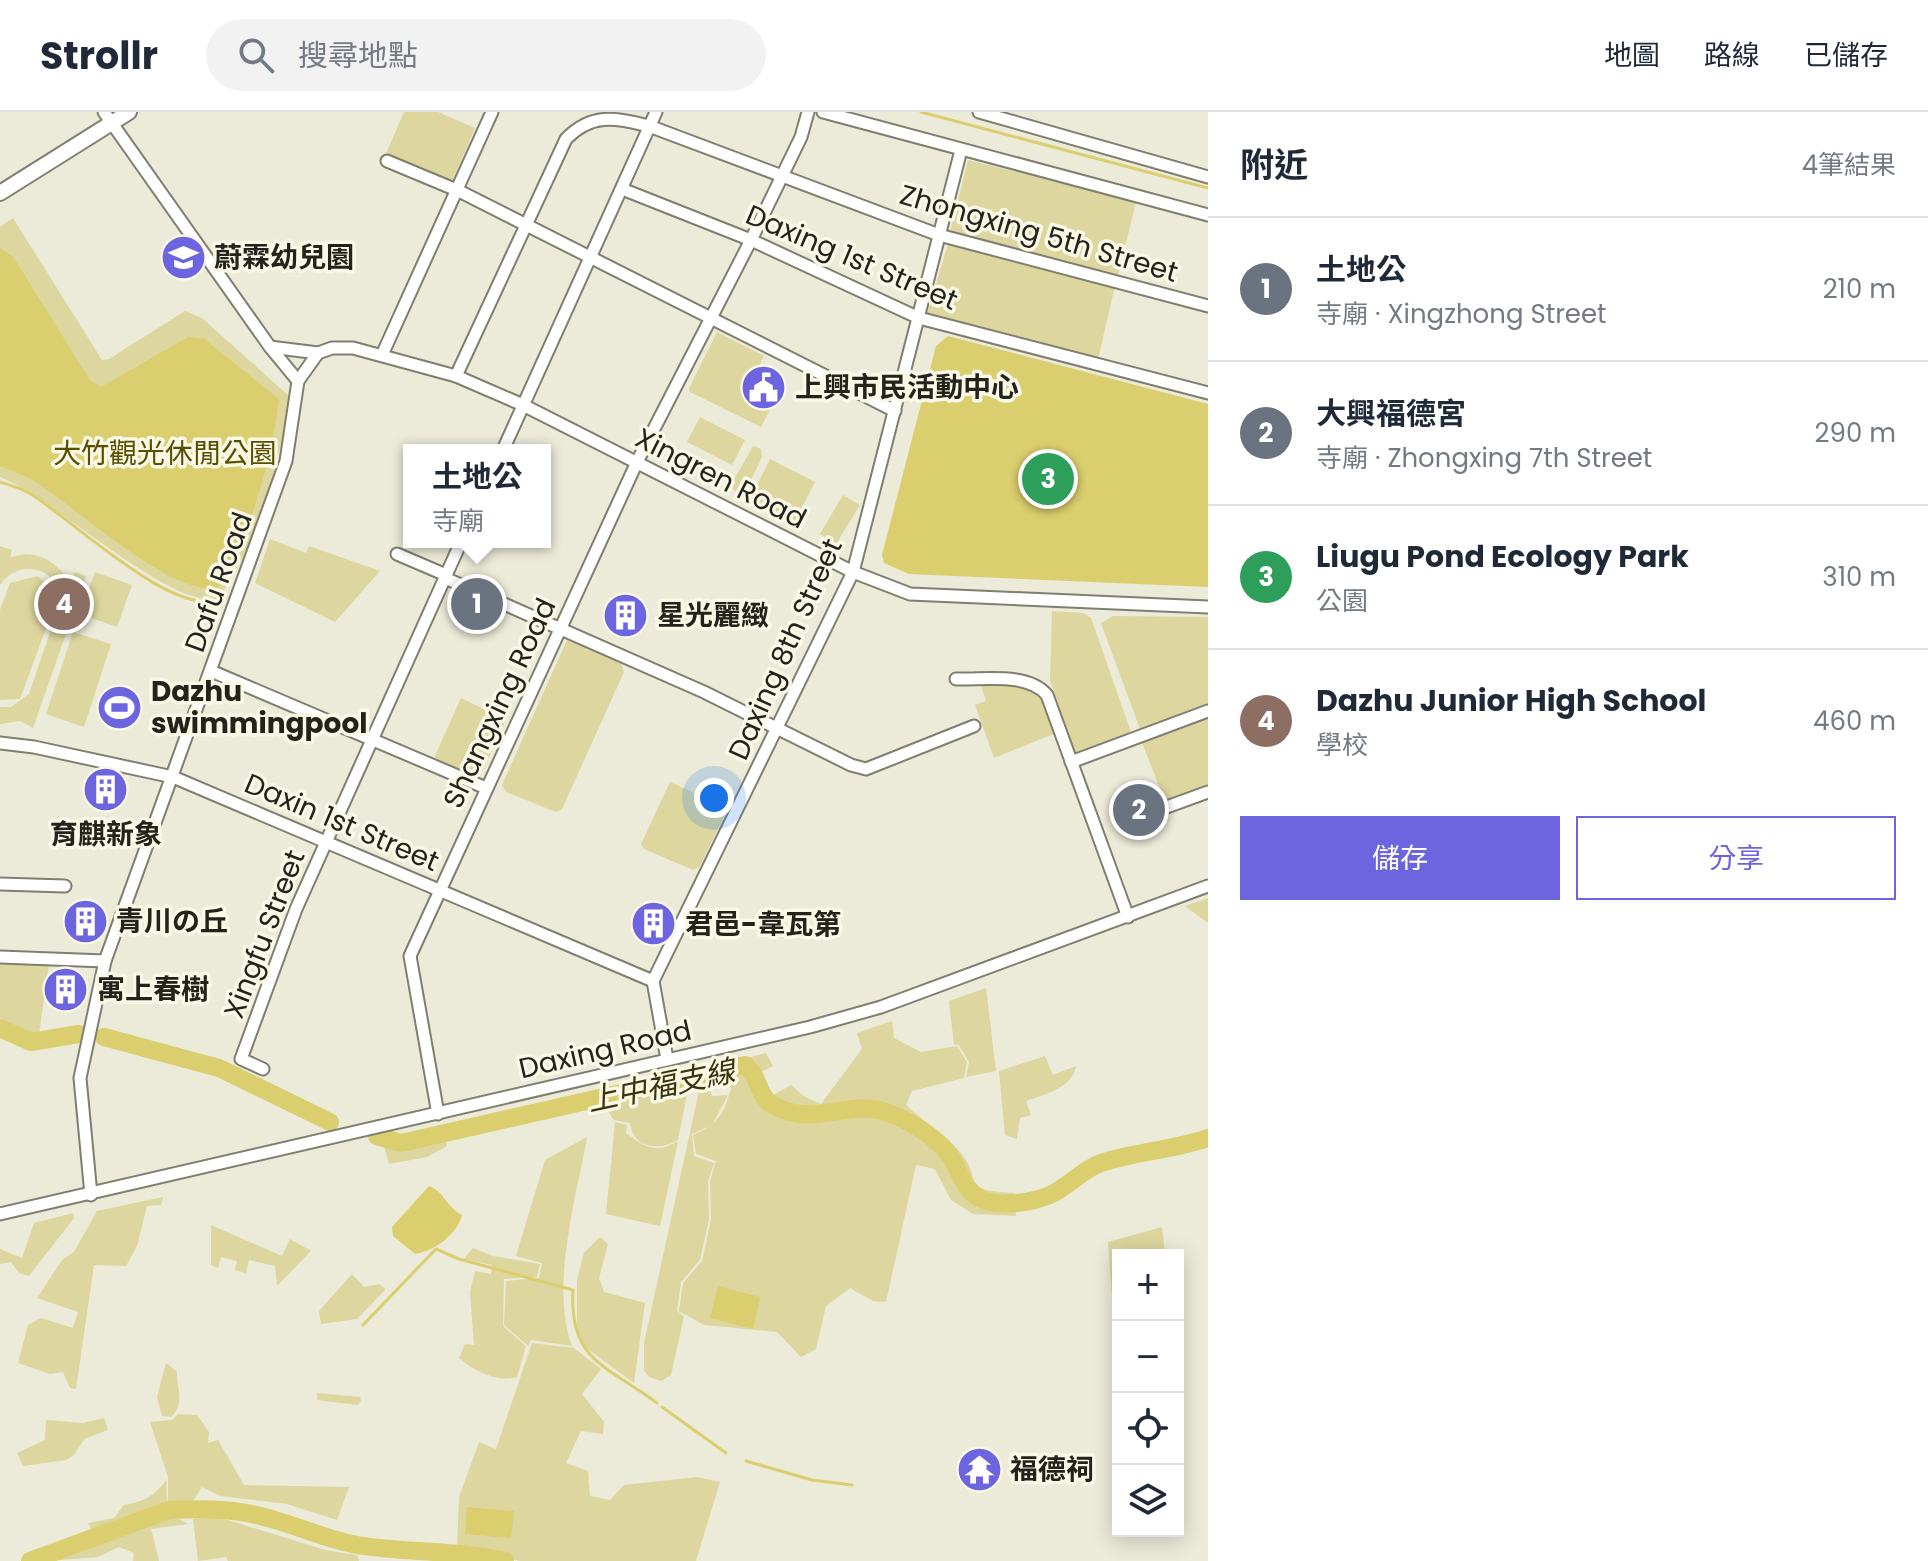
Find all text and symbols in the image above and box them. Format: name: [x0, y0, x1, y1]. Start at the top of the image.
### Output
search box: [206, 19, 766, 91]
text: Strollr: [40, 29, 158, 82]
icon: search: [234, 33, 278, 77]
text: 搜尋地點: [298, 34, 418, 77]
text: 地圖: [1604, 36, 1660, 75]
text: 路線: [1704, 36, 1760, 75]
text: 已儲存: [1804, 36, 1888, 75]
text: 附近: [1240, 141, 1308, 189]
text: 4筆結果: [1802, 147, 1896, 183]
street label: Zhongxing 5th Street: [895, 175, 1182, 292]
street label: Daxing 1st Street: [740, 195, 964, 320]
school or university icon: 蔚霖幼兒園: [159, 233, 207, 281]
place label: 蔚霖幼兒園: [214, 238, 354, 277]
text: 土地公: [1316, 248, 1406, 291]
text: 1: [1261, 271, 1271, 307]
text: 210 m: [1823, 271, 1896, 307]
text: 寺廟 · Xingzhong Street: [1316, 296, 1607, 332]
public building icon: 上興市民活動中心: [740, 363, 788, 411]
place label: 上興市民活動中心: [795, 368, 1019, 407]
text: 大興福德宮: [1316, 392, 1466, 435]
text: 2: [1259, 415, 1273, 451]
text: 290 m: [1815, 415, 1896, 451]
street label: Xingren Road: [629, 419, 813, 538]
park label: 大竹觀光休閒公園: [53, 434, 277, 473]
text: 寺廟 · Zhongxing 7th Street: [1316, 440, 1652, 476]
popup: [403, 444, 551, 548]
pin: 3: [1022, 449, 1074, 509]
text: 土地公: [432, 455, 522, 498]
text: 寺廟: [432, 503, 484, 539]
street label: Dafu Road: [175, 507, 262, 658]
street label: Daxing 8th Street: [719, 532, 852, 766]
text: Liugu Pond Ecology Park: [1316, 535, 1689, 578]
text: 3: [1258, 559, 1274, 595]
text: 310 m: [1822, 559, 1896, 595]
pin: 4: [38, 574, 90, 634]
pin: 1: [451, 574, 503, 634]
text: 公園: [1316, 583, 1368, 619]
building icon: 星光麗緻: [602, 591, 650, 639]
street label: Shangxing Road: [434, 592, 565, 815]
place label: 星光麗緻: [657, 596, 769, 635]
place label: Dazhu swimmingpool: [151, 672, 368, 743]
text: Dazhu Junior High School: [1316, 679, 1706, 722]
sports icon: Dazhu swimmingpool: [96, 683, 144, 731]
text: 4: [1257, 703, 1275, 739]
text: 460 m: [1813, 703, 1896, 739]
text: 學校: [1316, 727, 1368, 763]
street label: Daxin 1st Street: [239, 764, 445, 881]
building icon: 育麒新象: [82, 765, 130, 813]
your location: [694, 778, 734, 818]
pin: 2: [1113, 780, 1165, 840]
place label: 育麒新象: [50, 815, 162, 854]
button: 儲存: [1240, 816, 1560, 900]
button: 分享: [1576, 816, 1896, 900]
street label: Xingfu Street: [214, 844, 315, 1024]
building icon: 青川の丘: [61, 897, 109, 945]
building icon: 君邑-韋瓦第: [630, 900, 678, 948]
place label: 青川の丘: [116, 902, 228, 941]
place label: 君邑-韋瓦第: [685, 905, 841, 944]
building icon: 寓上春樹: [42, 965, 90, 1013]
place label: 寓上春樹: [97, 970, 209, 1009]
street label: Daxing Road: [515, 1011, 695, 1088]
water label: 上中福支線: [583, 1048, 742, 1122]
map controls: [1112, 1249, 1184, 1537]
button: +: [1112, 1249, 1184, 1321]
button: −: [1112, 1321, 1184, 1393]
button: locate: [1112, 1393, 1184, 1465]
temple icon: 福德祠: [955, 1445, 1003, 1493]
place label: 福德祠: [1010, 1450, 1094, 1489]
button: layers: [1112, 1465, 1184, 1537]

